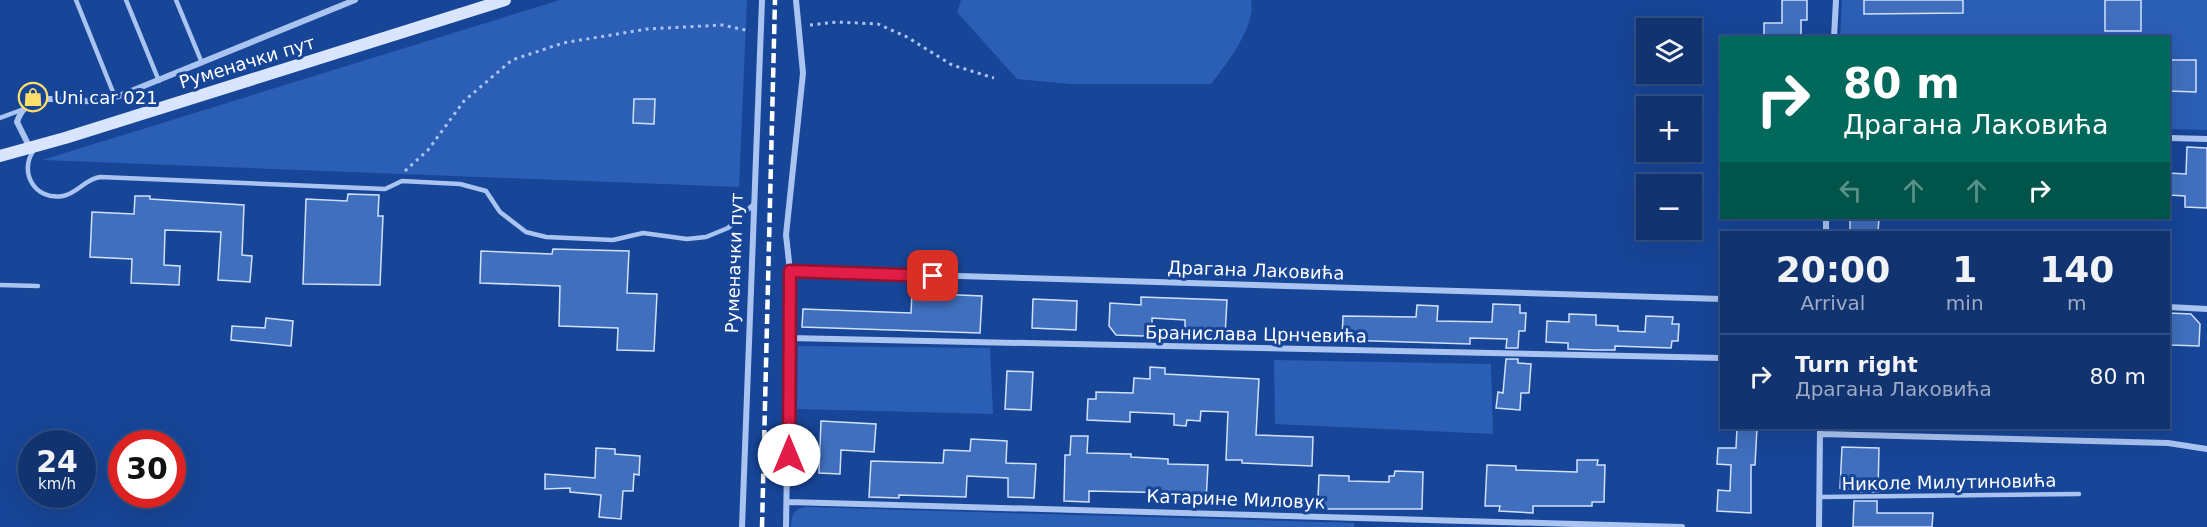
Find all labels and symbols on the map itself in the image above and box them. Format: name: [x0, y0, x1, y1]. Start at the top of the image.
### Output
street label: Руменачки пут: [177, 31, 317, 93]
shop icon: Uni car 021: [17, 81, 49, 113]
place label: Uni car 021: [54, 87, 158, 108]
street label: Руменачки пут: [721, 192, 747, 334]
pin: [907, 250, 958, 301]
street label: Драгана Лаковића: [1167, 256, 1345, 284]
street label: Бранислава Црнчевића: [1145, 322, 1367, 346]
position arrow: [757, 423, 821, 487]
speed limit sign: 30: [108, 430, 186, 508]
street label: Николе Милутиновића: [1841, 470, 2057, 494]
street label: Катарине Миловук: [1146, 485, 1326, 513]

